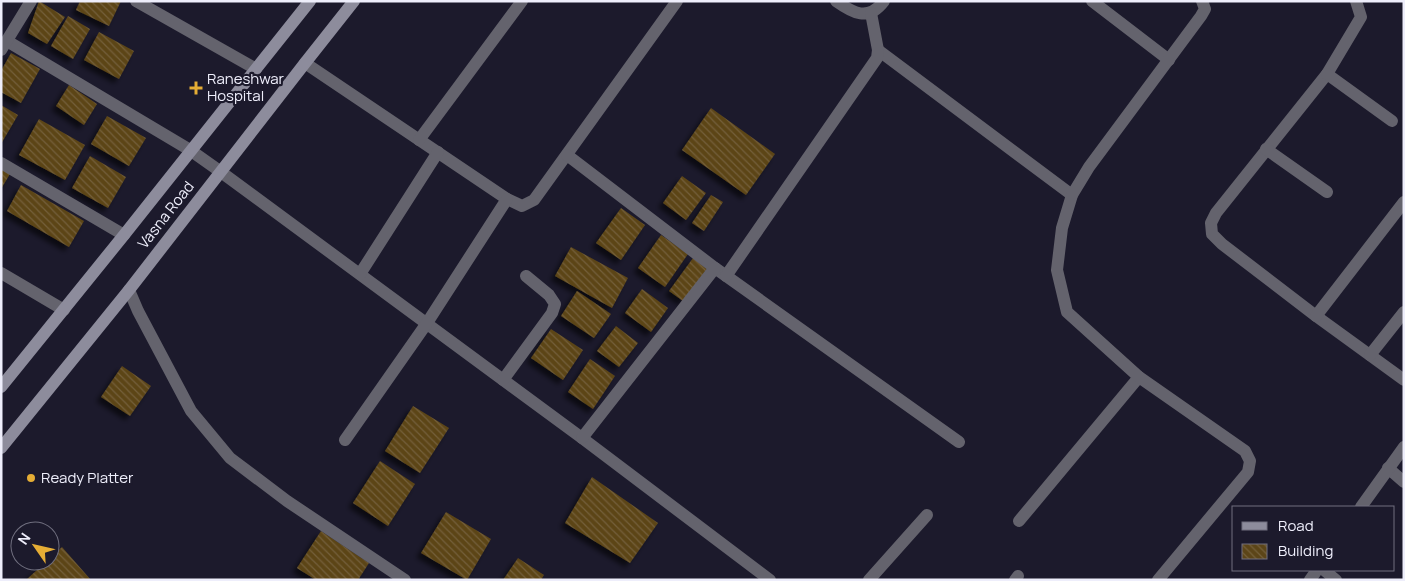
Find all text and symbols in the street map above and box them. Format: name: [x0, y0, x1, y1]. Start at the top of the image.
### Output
place label: Raneshwar Hospital: [207, 68, 285, 106]
marker: Raneshwar Hospital: [189, 81, 203, 95]
street label: Vasna Road: [133, 177, 199, 253]
place label: Ready Platter: [41, 467, 134, 488]
marker: Ready Platter: [25, 472, 37, 484]
legend: [1232, 506, 1395, 571]
text: Road: [1278, 515, 1314, 536]
north arrow: [10, 521, 60, 571]
text: N: [13, 529, 34, 548]
text: Building: [1278, 540, 1333, 561]

